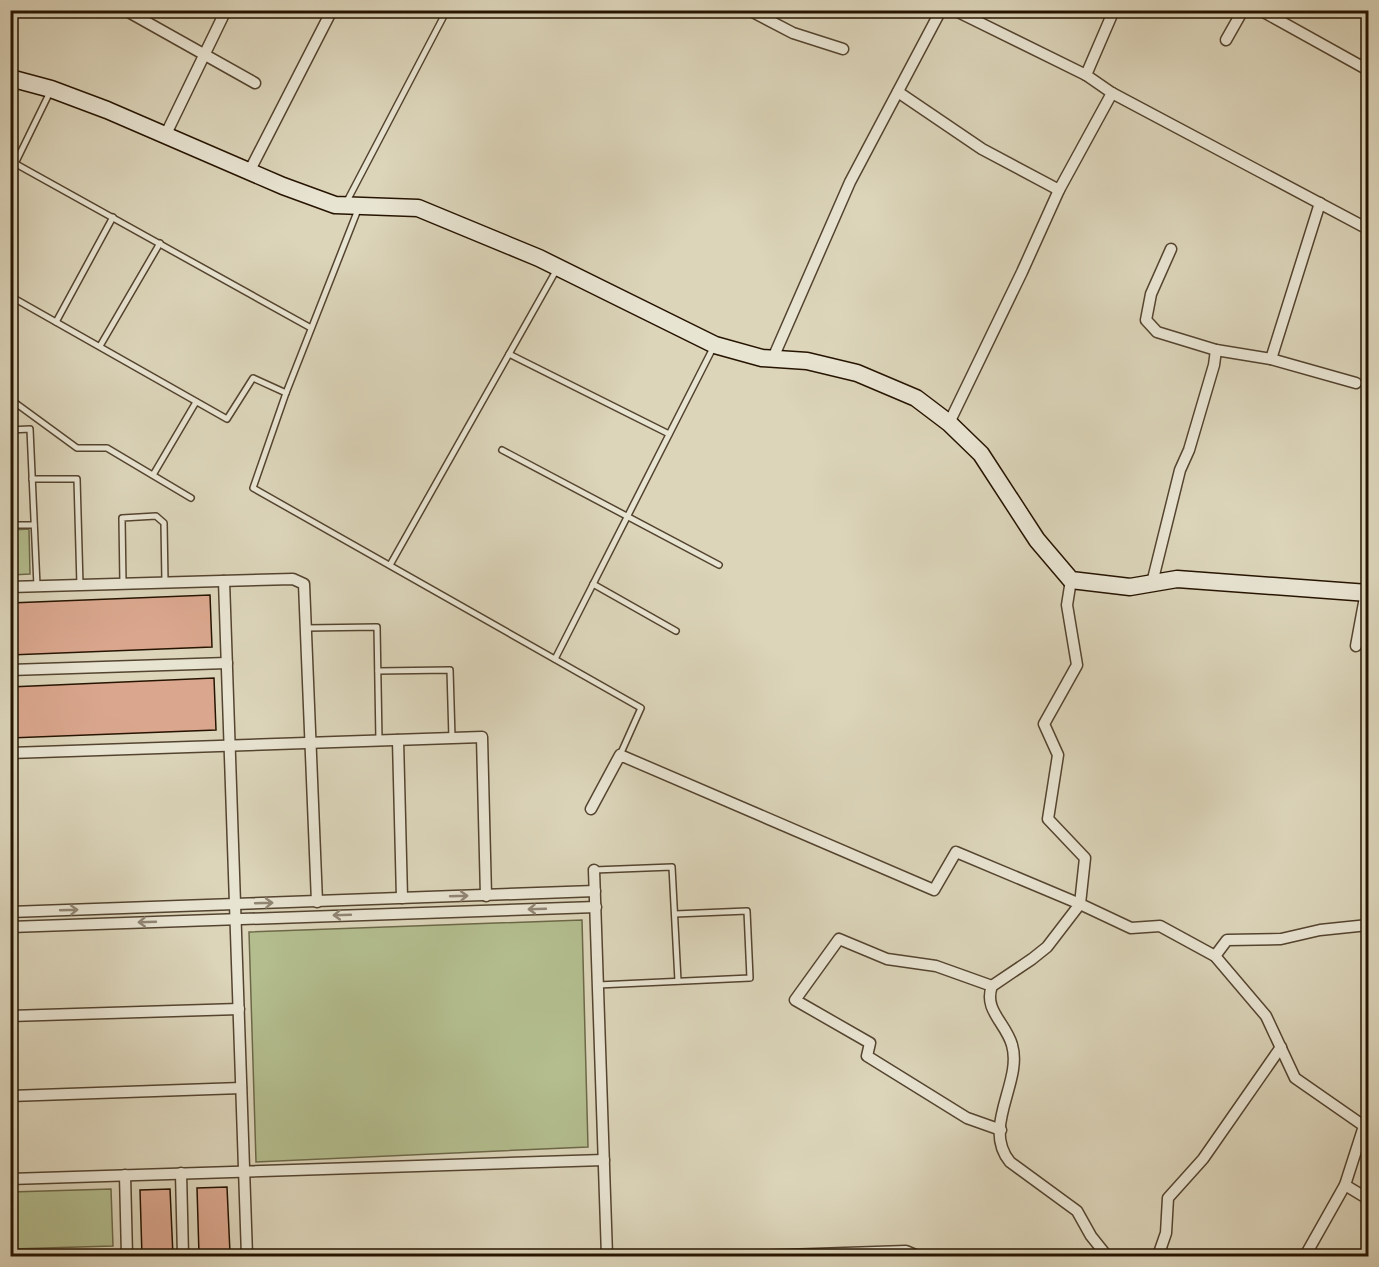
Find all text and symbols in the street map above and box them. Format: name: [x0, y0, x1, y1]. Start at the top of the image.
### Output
one-way arrow: [448, 891, 468, 902]
one-way arrow: [253, 898, 273, 909]
one-way arrow: [528, 903, 548, 914]
one-way arrow: [58, 904, 78, 916]
one-way arrow: [333, 910, 353, 921]
one-way arrow: [138, 916, 158, 928]

